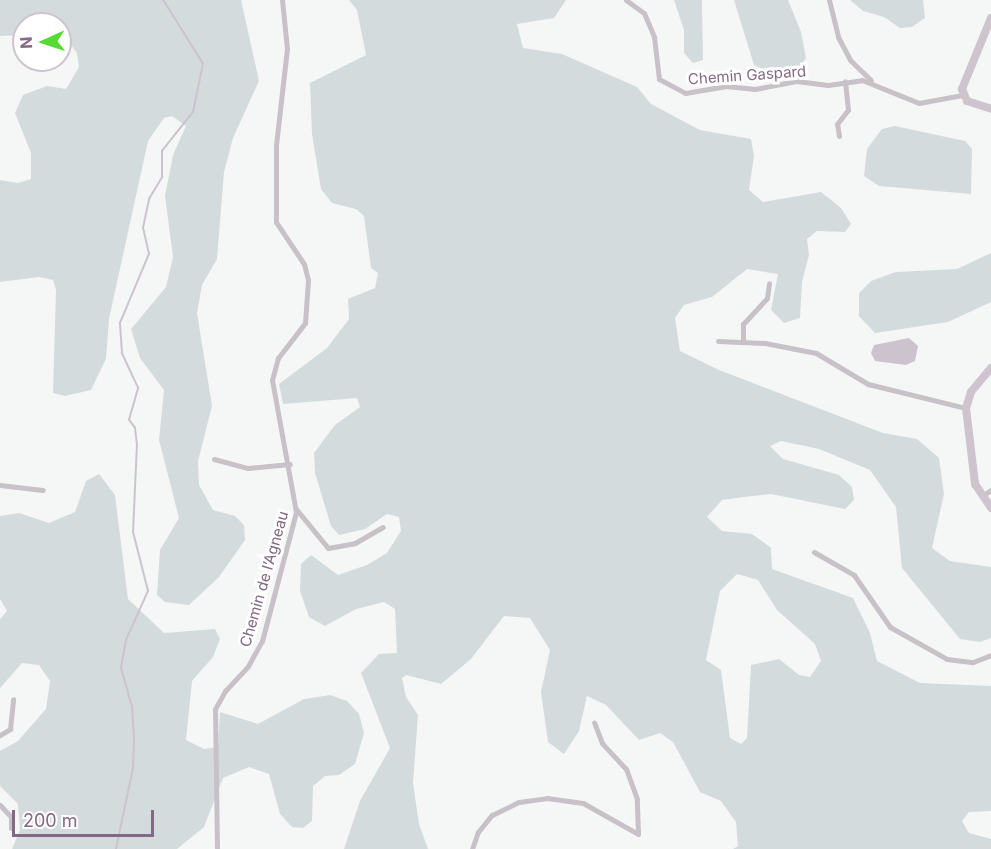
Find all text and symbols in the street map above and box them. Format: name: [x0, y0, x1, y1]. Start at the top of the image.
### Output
north arrow: [12, 12, 72, 72]
text: N: [16, 36, 36, 49]
street label: Chemin Gaspard: [687, 62, 807, 88]
street label: Chemin de l’Agneau: [236, 509, 292, 649]
scale bar: [15, 798, 158, 836]
text: 200 m: [23, 810, 78, 831]

